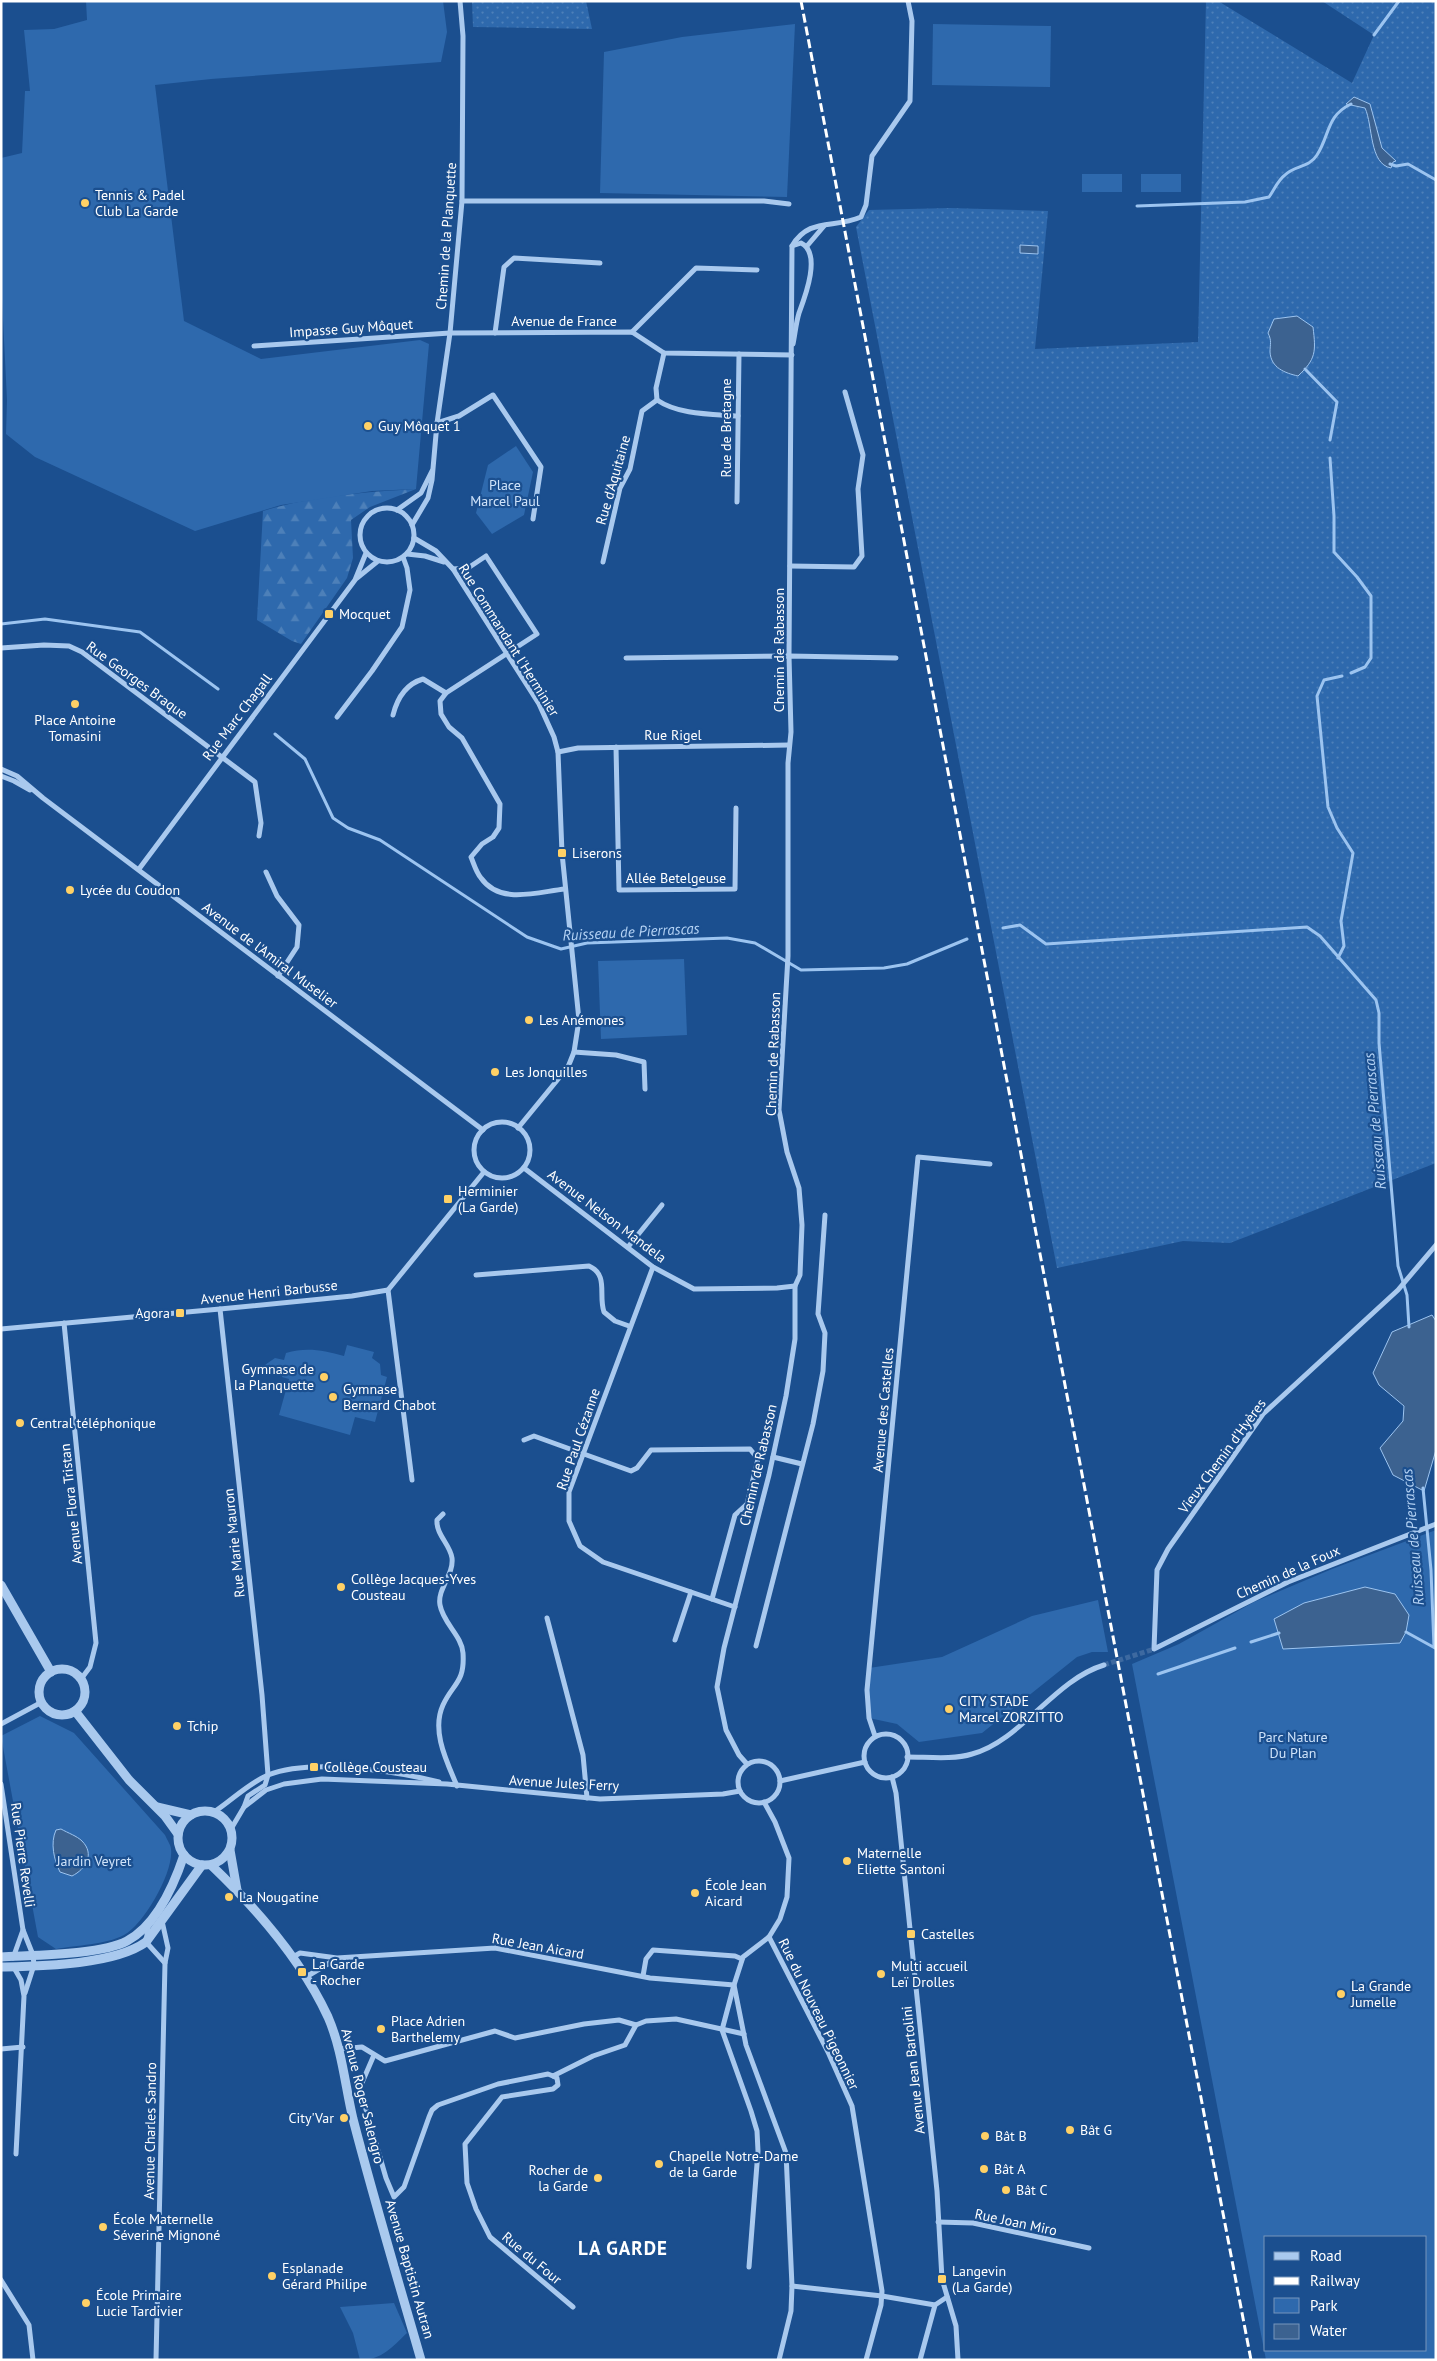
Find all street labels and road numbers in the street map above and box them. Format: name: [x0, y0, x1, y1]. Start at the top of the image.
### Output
street label: Chemin de la Planquette: [432, 162, 460, 310]
street label: Avenue de France: [511, 312, 617, 330]
street label: Impasse Guy Môquet: [289, 315, 414, 341]
street label: Rue de Bretagne: [717, 379, 735, 478]
street label: Rue d'Aquitaine: [592, 433, 634, 527]
street label: Rue Commandant l'Herminier: [455, 560, 563, 720]
street label: Chemin de Rabasson: [770, 588, 788, 712]
street label: Rue Georges Braque: [83, 637, 191, 723]
street label: Rue Marc Chagall: [198, 670, 276, 764]
street label: Rue Rigel: [644, 726, 702, 744]
street label: Allée Betelgeuse: [626, 869, 726, 887]
street label: Avenue de l'Amiral Muselier: [199, 898, 342, 1012]
street label: Chemin de Rabasson: [762, 992, 784, 1116]
street label: Avenue Nelson Mandela: [544, 1165, 670, 1267]
street label: Avenue Henri Barbusse: [200, 1276, 338, 1308]
street label: Avenue des Castelles: [869, 1347, 897, 1473]
street label: Rue Paul Cézanne: [552, 1386, 604, 1492]
street label: Vieux Chemin d'Hyères: [1174, 1395, 1270, 1518]
street label: Chemin de Rabasson: [735, 1402, 781, 1528]
street label: Avenue Flora Tristan: [56, 1443, 86, 1565]
street label: Rue Marie Mauron: [219, 1488, 249, 1598]
street label: Chemin de la Foux: [1233, 1541, 1343, 1603]
street label: Avenue Jules Ferry: [508, 1771, 620, 1795]
street label: Rue Pierre Revelli: [7, 1801, 39, 1909]
street label: Rue Jean Aicard: [491, 1929, 585, 1963]
street label: Rue du Nouveau Pigeonnier: [774, 1935, 864, 2093]
street label: Avenue Jean Bartolini: [897, 2005, 929, 2135]
street label: Avenue Roger Salengro: [337, 2026, 389, 2166]
street label: Avenue Charles Sandro: [140, 2062, 160, 2200]
street label: Avenue Baptistin Autran: [382, 2197, 438, 2341]
street label: Rue Joan Miro: [973, 2205, 1059, 2239]
street label: Rue du Four: [498, 2228, 566, 2288]

